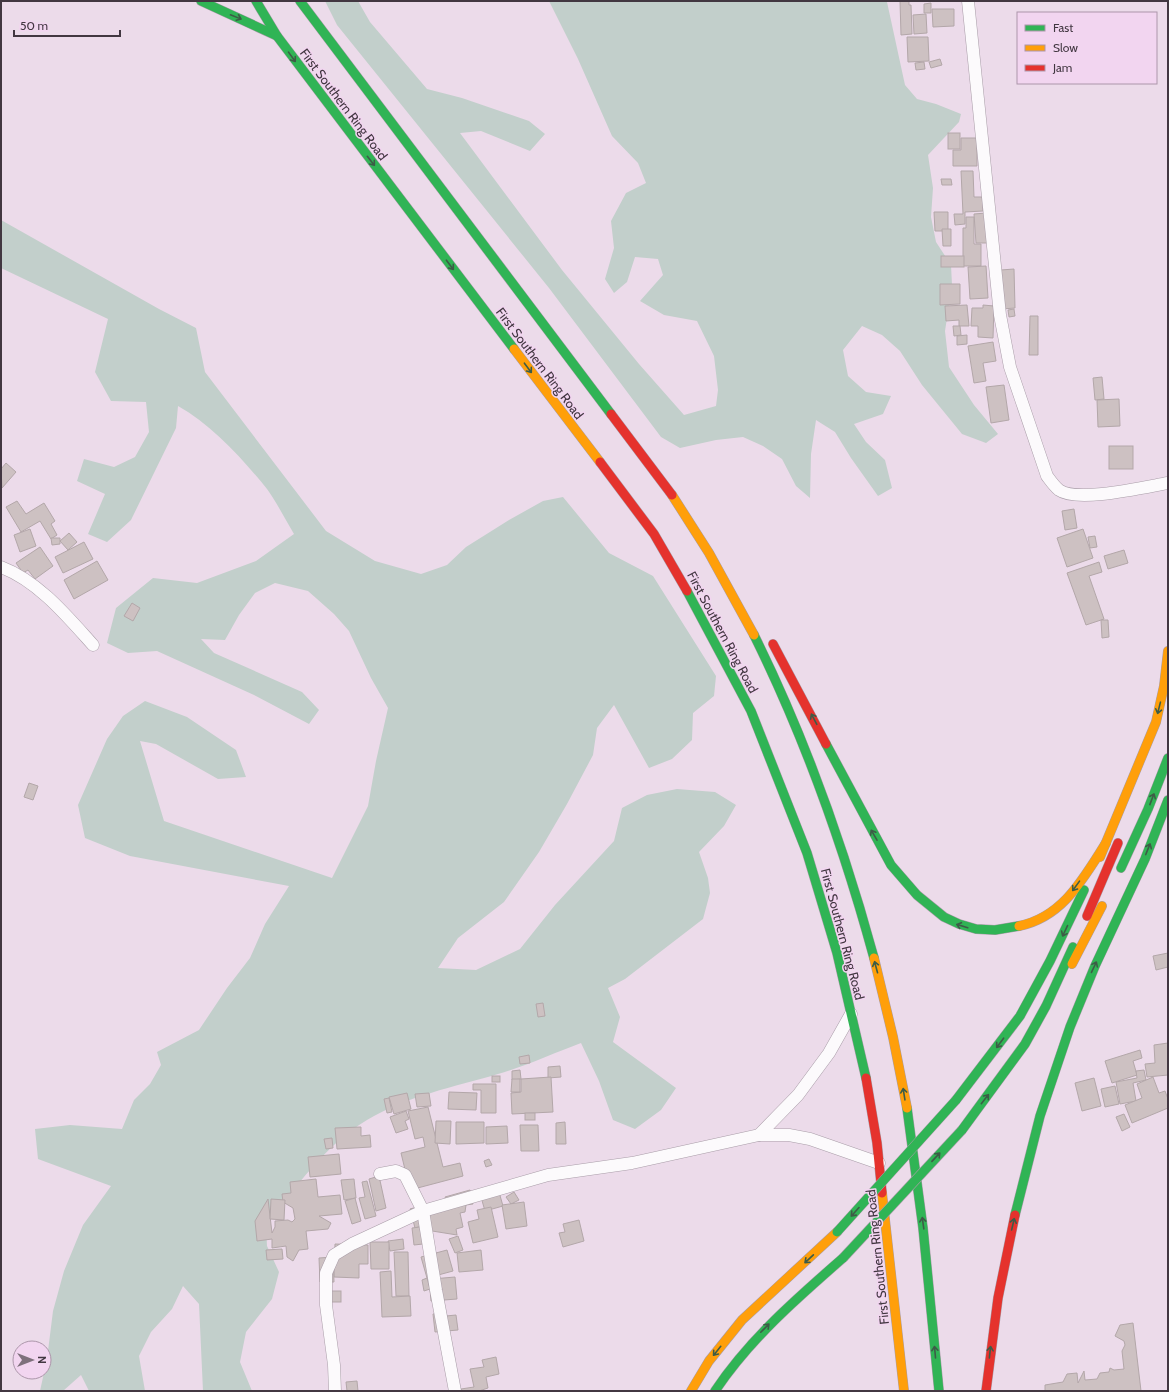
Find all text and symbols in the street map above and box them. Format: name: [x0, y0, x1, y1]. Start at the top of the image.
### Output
scale bar: [14, 12, 120, 38]
legend: [1017, 12, 1157, 84]
one-way arrow: [230, 14, 242, 22]
text: 50 m: [20, 18, 48, 33]
text: Fast: [1053, 20, 1073, 35]
text: Slow: [1053, 40, 1078, 55]
street label: First Southern Ring Road: [297, 45, 391, 163]
one-way arrow: [288, 52, 297, 63]
text: Jam: [1052, 60, 1072, 75]
one-way arrow: [367, 156, 375, 167]
one-way arrow: [445, 259, 454, 270]
street label: First Southern Ring Road: [493, 304, 587, 422]
one-way arrow: [524, 363, 532, 374]
street label: First Southern Ring Road: [684, 568, 762, 696]
one-way arrow: [1155, 702, 1163, 715]
one-way arrow: [810, 713, 817, 725]
one-way arrow: [1149, 793, 1156, 805]
one-way arrow: [869, 829, 877, 841]
one-way arrow: [1145, 844, 1153, 856]
street label: First Southern Ring Road: [818, 866, 868, 1002]
one-way arrow: [1072, 881, 1080, 892]
one-way arrow: [956, 922, 969, 929]
one-way arrow: [1061, 924, 1068, 936]
one-way arrow: [872, 961, 879, 974]
one-way arrow: [1091, 962, 1098, 974]
one-way arrow: [995, 1037, 1004, 1048]
one-way arrow: [900, 1088, 908, 1101]
one-way arrow: [981, 1094, 990, 1105]
one-way arrow: [931, 1153, 940, 1163]
street label: First Southern Ring Road: [862, 1189, 892, 1325]
one-way arrow: [851, 1207, 860, 1217]
one-way arrow: [919, 1217, 927, 1230]
one-way arrow: [1009, 1218, 1017, 1231]
one-way arrow: [804, 1254, 814, 1264]
one-way arrow: [760, 1323, 770, 1333]
north arrow: [12, 1340, 52, 1380]
one-way arrow: [713, 1345, 722, 1356]
one-way arrow: [932, 1346, 939, 1359]
one-way arrow: [986, 1346, 994, 1359]
text: N: [35, 1356, 49, 1364]

